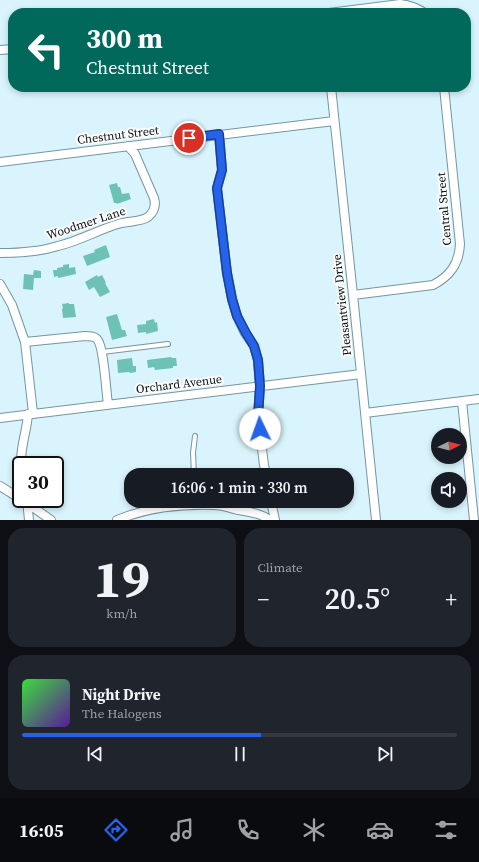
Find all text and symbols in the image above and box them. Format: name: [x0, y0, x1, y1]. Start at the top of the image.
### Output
text: 300 m: [86, 19, 163, 57]
icon: left: [20, 24, 72, 76]
text: Chestnut Street: [86, 55, 209, 80]
pin: [172, 121, 206, 155]
street label: Chestnut Street: [76, 122, 160, 148]
icon: arrive: [178, 127, 200, 149]
street label: Central Street: [433, 172, 455, 246]
street label: Woodmer Lane: [44, 203, 128, 243]
street label: Pleasantview Drive: [329, 254, 355, 356]
street label: Orchard Avenue: [135, 371, 223, 397]
position arrow: [239, 408, 281, 450]
north arrow: [431, 428, 467, 464]
map controls: [431, 428, 467, 508]
speed limit sign: 30: [12, 456, 64, 508]
button: sound: [431, 472, 467, 508]
text: 16:06 · 1 min · 330 m: [171, 477, 307, 498]
text: 19: [94, 543, 150, 614]
text: Climate: [258, 559, 303, 576]
text: 20.5°: [324, 578, 390, 619]
text: −: [258, 584, 269, 614]
text: +: [445, 584, 457, 614]
text: km/h: [106, 605, 137, 622]
text: Night Drive: [82, 684, 161, 705]
text: The Halogens: [82, 705, 162, 722]
icon: previous: [84, 743, 106, 765]
icon: pause: [229, 743, 251, 765]
icon: next: [374, 743, 396, 765]
icon: directions: [102, 816, 130, 844]
icon: music: [168, 816, 196, 844]
icon: phone: [234, 816, 262, 844]
icon: climate: [300, 816, 328, 844]
icon: car: [366, 816, 394, 844]
icon: filters: [432, 816, 460, 844]
text: 16:05: [19, 818, 63, 843]

